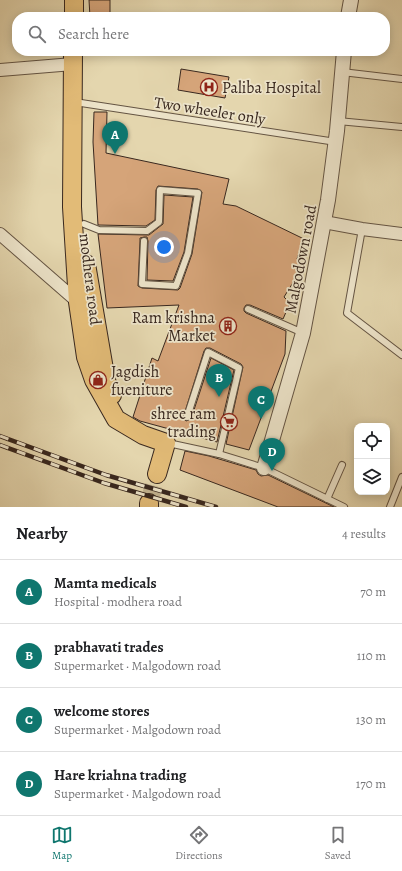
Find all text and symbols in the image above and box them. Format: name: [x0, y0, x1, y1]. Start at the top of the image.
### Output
search box: [12, 12, 390, 56]
icon: search: [26, 23, 48, 45]
text: Search here: [58, 24, 129, 44]
hospital icon: Paliba Hospital: [199, 77, 219, 97]
place label: Paliba Hospital: [222, 77, 321, 99]
street label: Two wheeler only: [153, 91, 268, 131]
pin: A: [102, 121, 128, 154]
street label: Malgodown road: [280, 203, 322, 315]
street label: modhera road: [73, 232, 107, 327]
your location: [154, 237, 174, 257]
place label: Ram krishna Market: [132, 307, 216, 347]
building icon: Ram krishna Market: [218, 316, 238, 336]
place label: Jagdish fueniture: [111, 361, 172, 401]
pin: B: [206, 364, 232, 397]
shop icon: Jagdish fueniture: [88, 370, 108, 390]
pin: C: [248, 386, 274, 419]
place label: shree ram trading: [151, 403, 216, 443]
supermarket icon: shree ram trading: [219, 412, 239, 432]
map controls: [354, 423, 390, 495]
button: locate: [354, 423, 390, 459]
pin: D: [259, 438, 285, 471]
button: layers: [354, 459, 390, 495]
text: Nearby: [16, 522, 67, 545]
text: 4 results: [342, 525, 386, 542]
text: Mamta medicals: [54, 573, 157, 593]
text: A: [25, 583, 33, 600]
text: 70 m: [360, 583, 386, 600]
text: Hospital · modhera road: [54, 593, 182, 610]
text: prabhavati trades: [54, 637, 164, 657]
text: B: [25, 647, 33, 664]
text: 110 m: [357, 647, 386, 664]
text: Supermarket · Malgodown road: [54, 657, 221, 674]
text: welcome stores: [54, 701, 150, 721]
text: C: [25, 711, 33, 728]
text: 130 m: [356, 711, 386, 728]
text: Supermarket · Malgodown road: [54, 721, 221, 738]
text: Hare kriahna trading: [54, 765, 187, 785]
text: D: [24, 775, 34, 792]
text: 170 m: [356, 775, 386, 792]
text: Supermarket · Malgodown road: [54, 785, 221, 802]
tab: Map: [51, 824, 73, 863]
tab: Directions: [175, 824, 223, 863]
tab: Saved: [325, 824, 351, 863]

